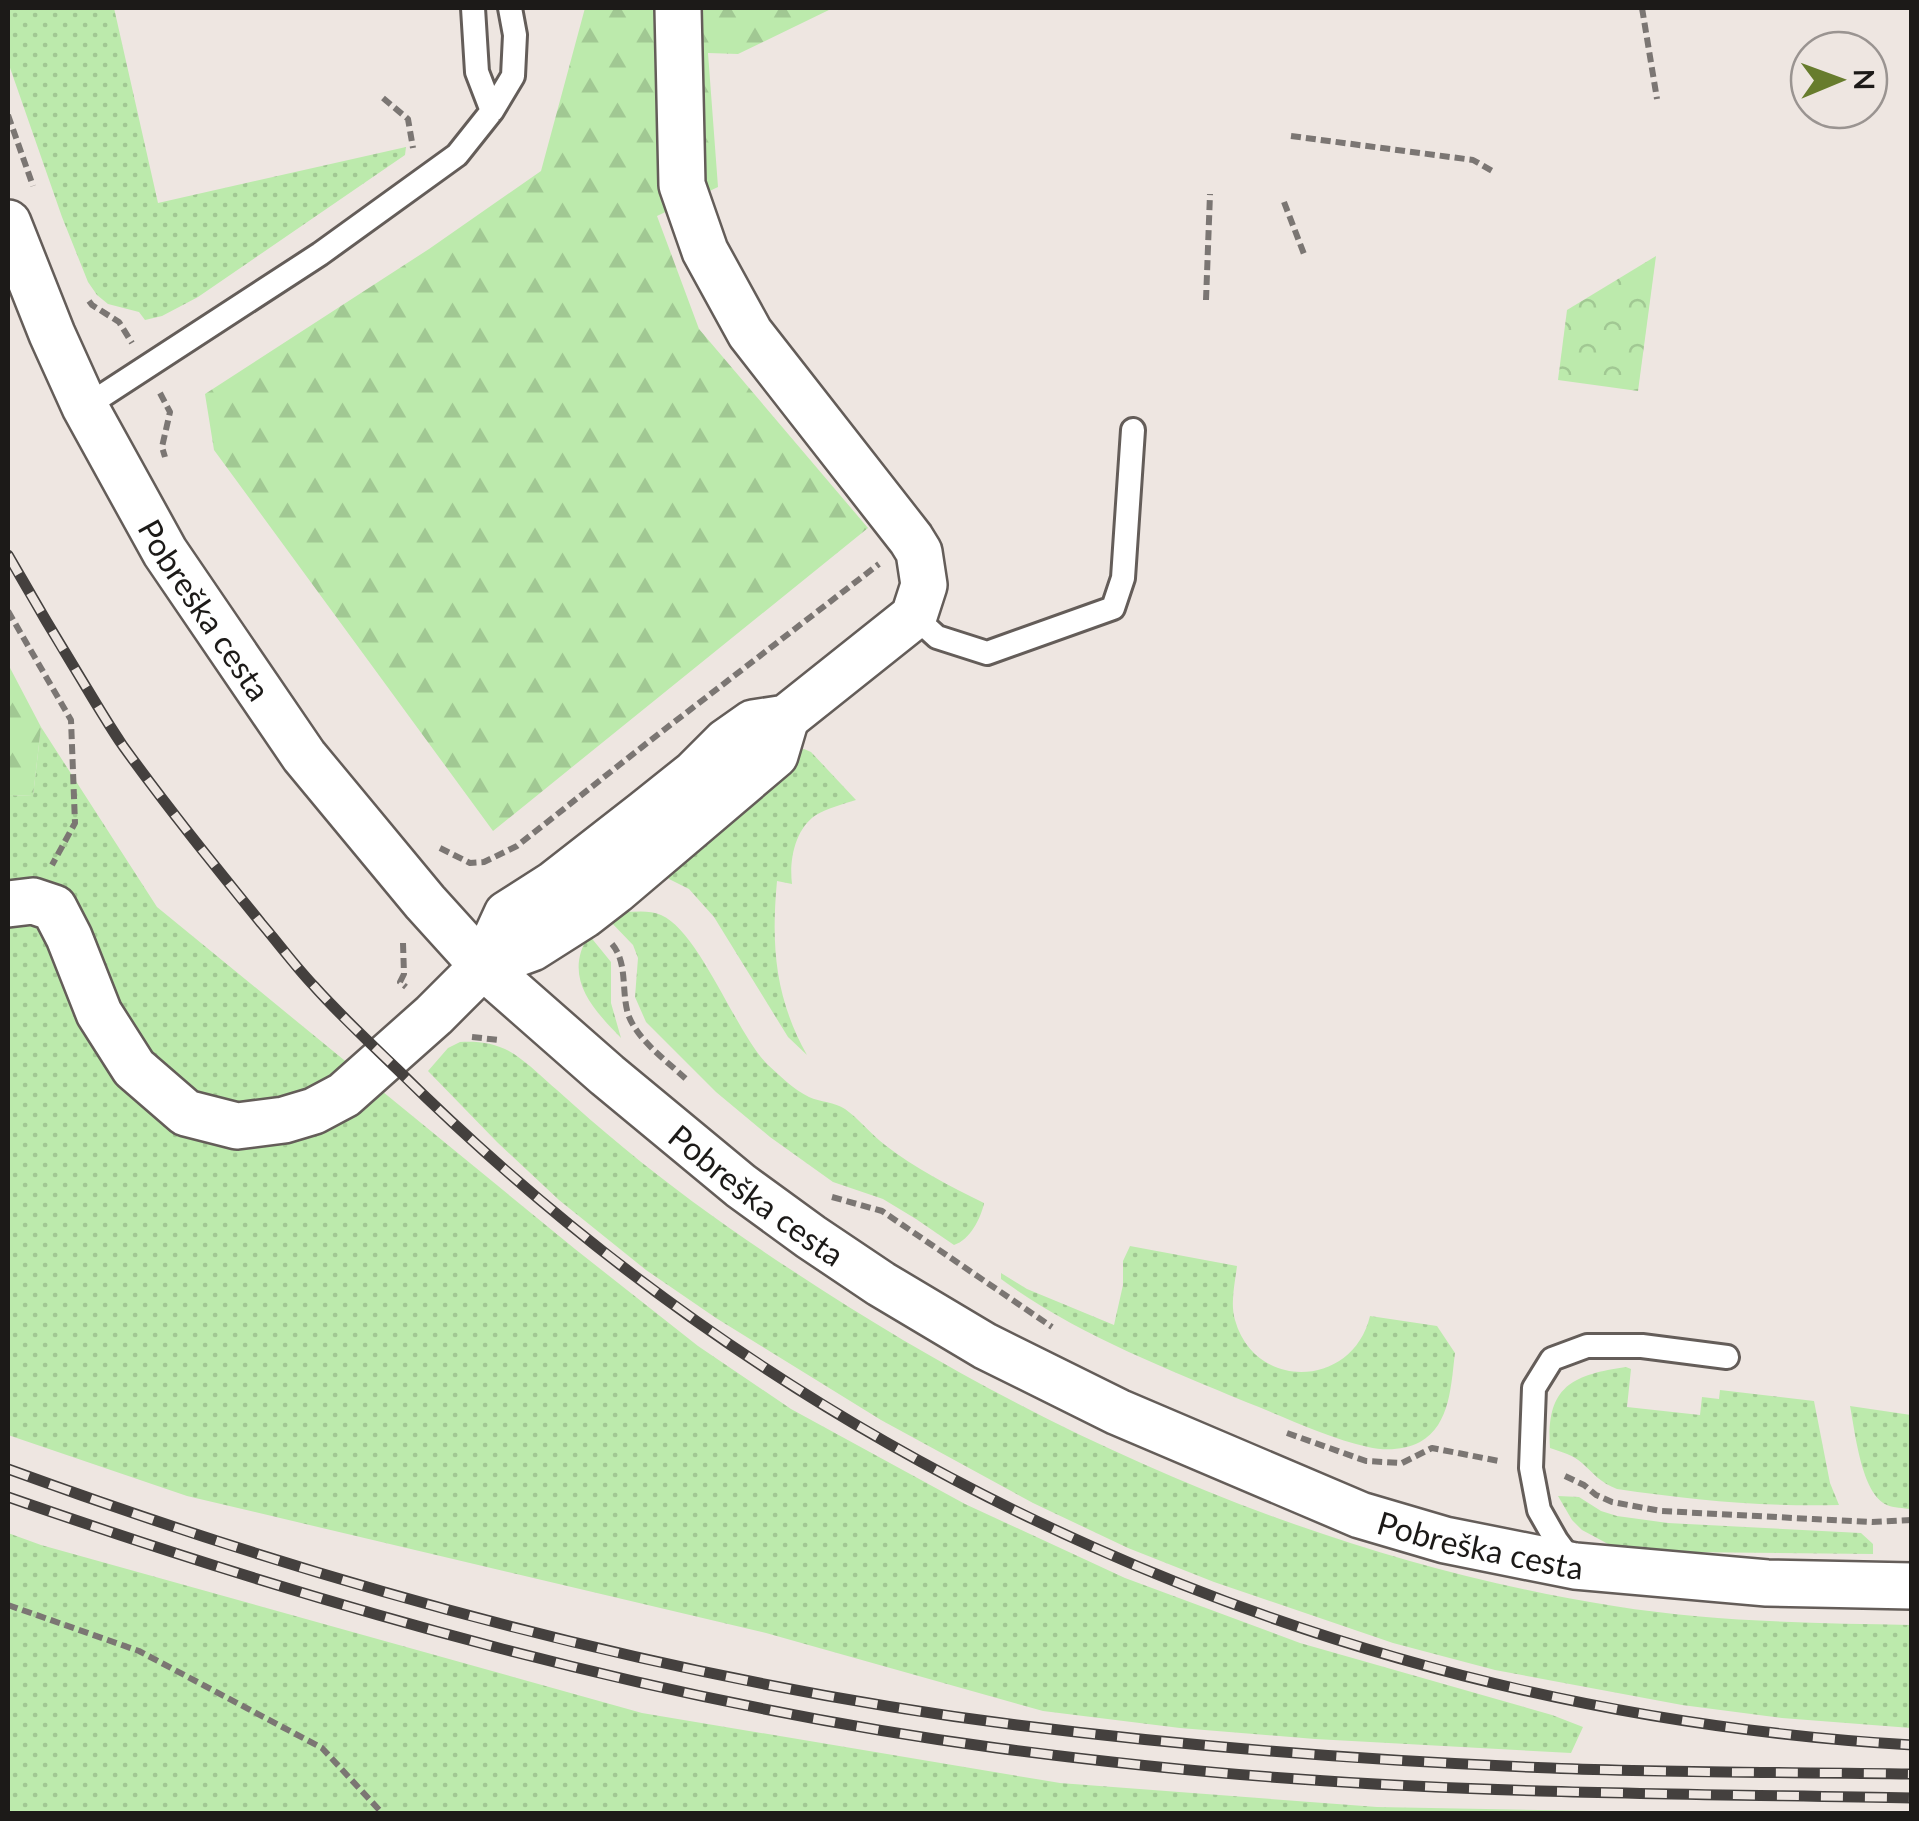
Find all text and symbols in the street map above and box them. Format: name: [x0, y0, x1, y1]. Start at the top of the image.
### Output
north arrow: [1789, 30, 1889, 130]
text: N: [1848, 68, 1882, 91]
street label: Pobreška cesta: [131, 512, 280, 707]
street label: Pobreška cesta: [662, 1116, 852, 1273]
street label: Pobreška cesta: [1373, 1502, 1585, 1586]

